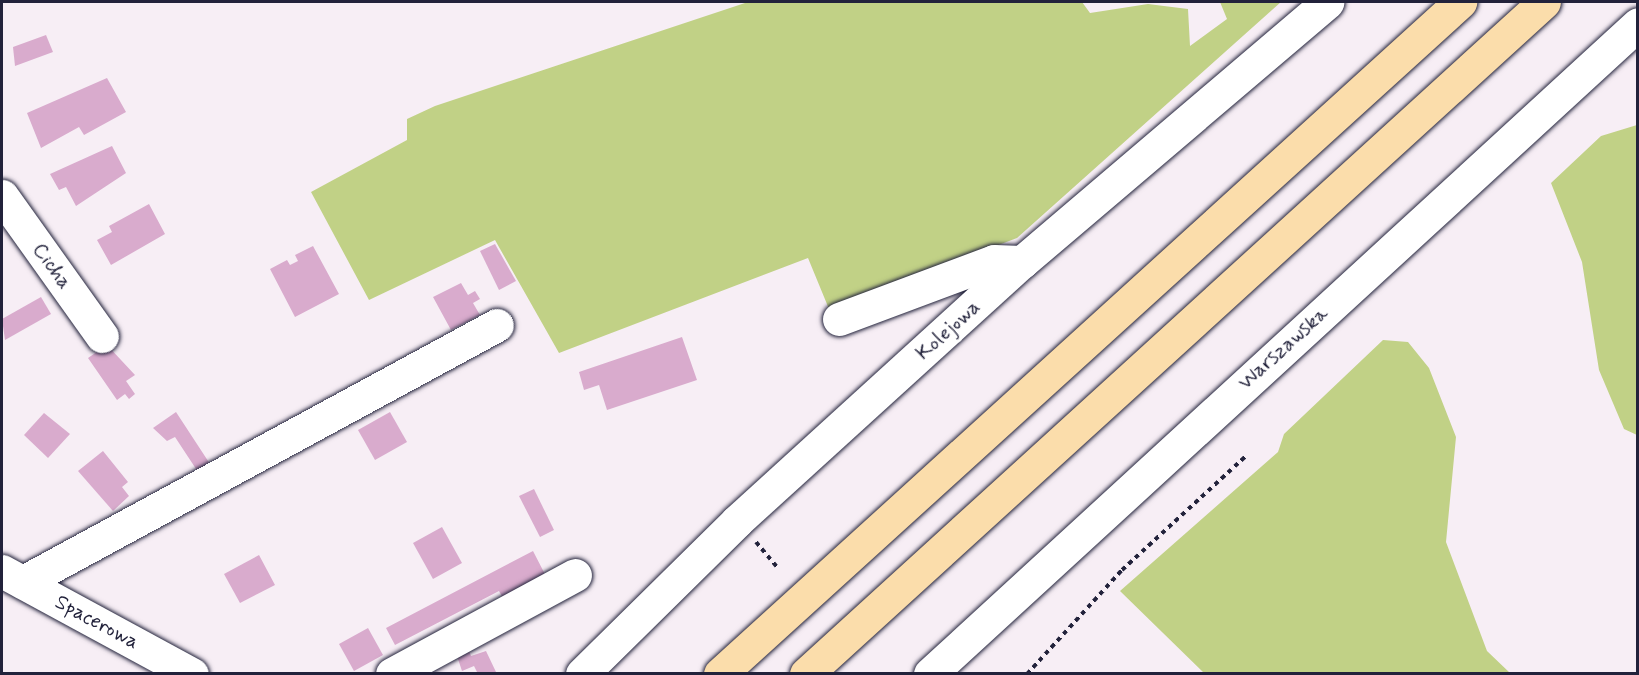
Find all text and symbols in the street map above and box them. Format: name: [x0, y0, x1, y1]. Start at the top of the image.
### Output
street label: Cicha: [27, 238, 77, 294]
street label: Kolejowa: [910, 294, 986, 366]
street label: Warszawska: [1233, 301, 1333, 395]
street label: Spacerowa: [51, 589, 143, 655]

